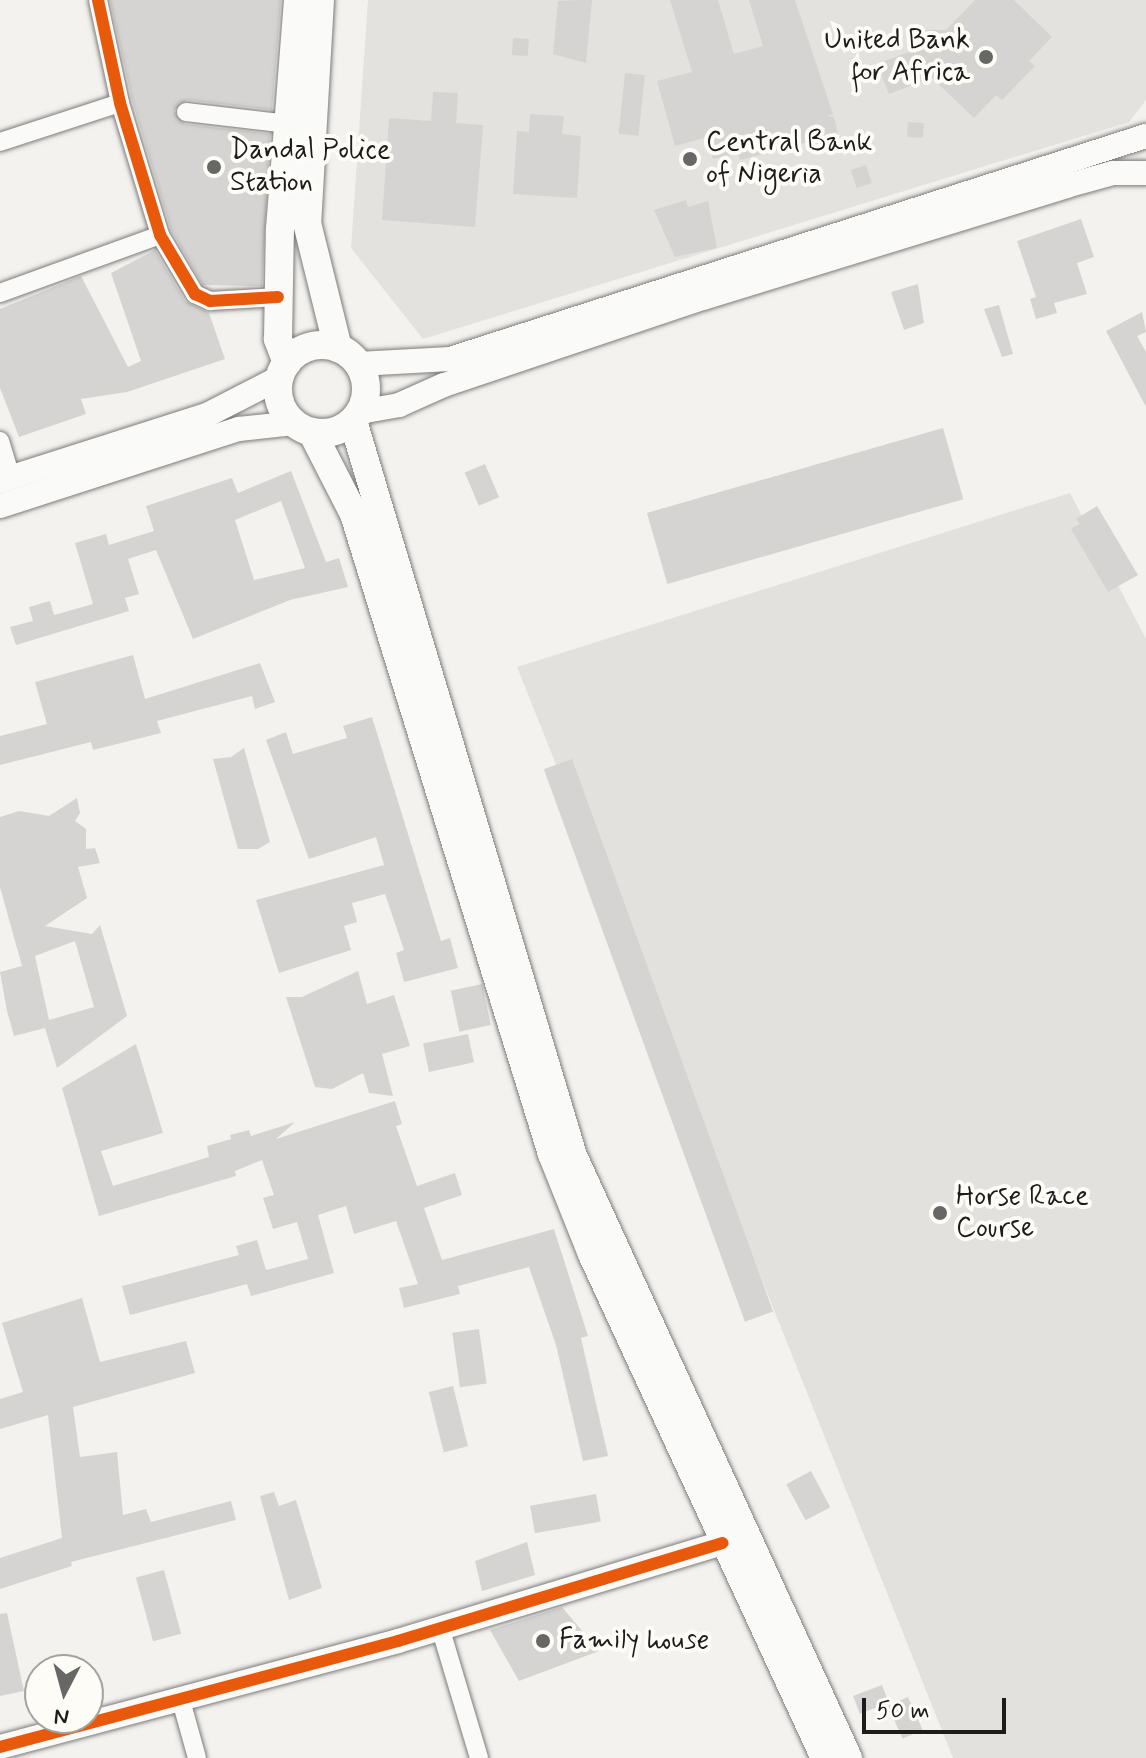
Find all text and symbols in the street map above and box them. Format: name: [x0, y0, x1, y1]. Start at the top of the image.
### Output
place label: United Bank for Africa: [824, 24, 970, 90]
marker: United Bank for Africa: [977, 48, 995, 66]
place label: Central Bank of Nigeria: [706, 126, 869, 192]
place label: Dandal Police Station: [230, 134, 389, 200]
marker: Central Bank of Nigeria: [681, 150, 699, 168]
marker: Dandal Police Station: [205, 158, 223, 176]
place label: Horse Race Course: [956, 1180, 1085, 1246]
marker: Horse Race Course: [931, 1204, 949, 1222]
place label: Family house: [559, 1624, 709, 1658]
marker: Family house: [534, 1632, 552, 1650]
north arrow: [24, 1654, 104, 1734]
scale bar: [866, 1682, 1010, 1732]
text: 50 m: [876, 1696, 930, 1727]
text: N: [53, 1701, 70, 1731]

